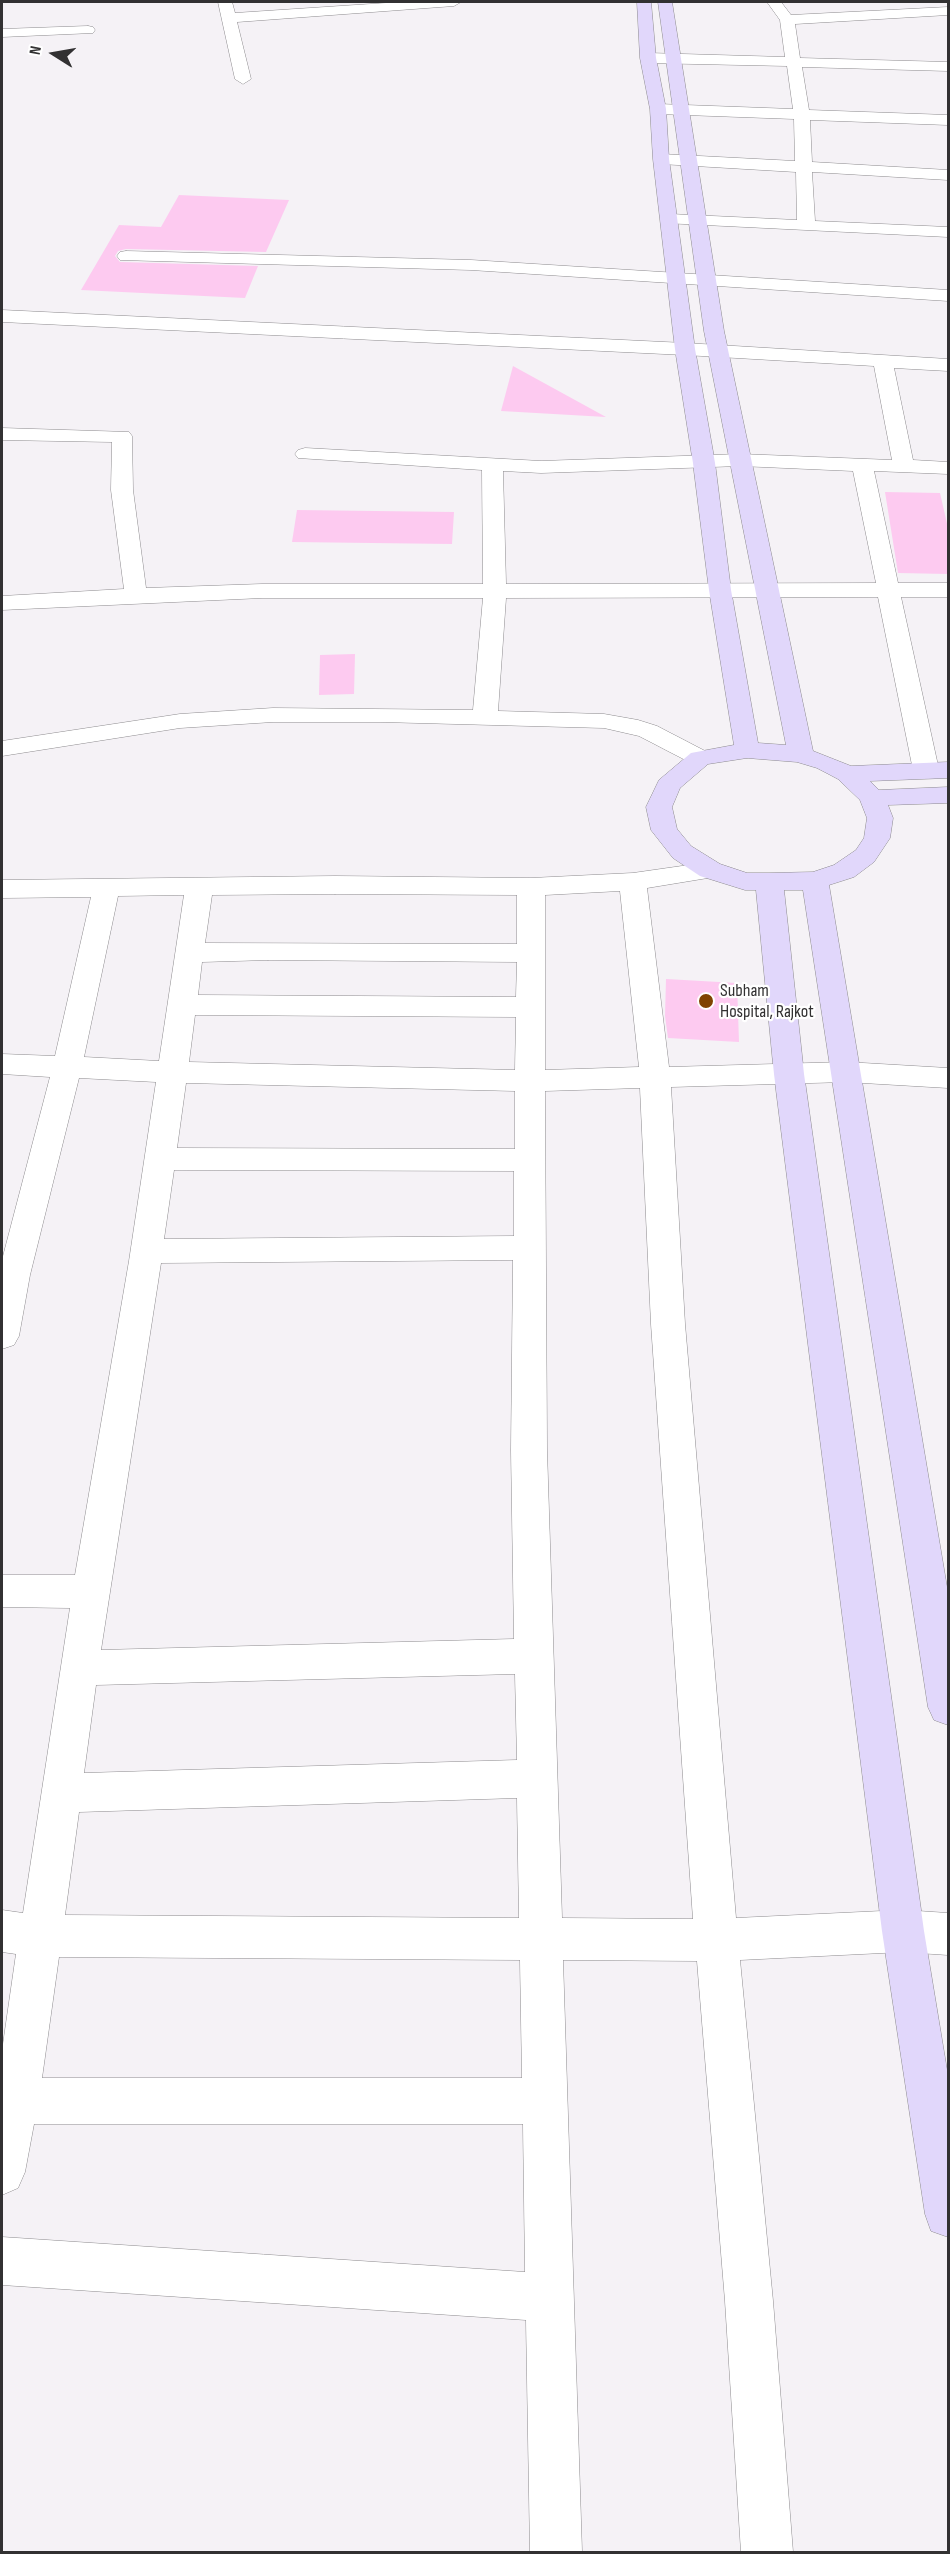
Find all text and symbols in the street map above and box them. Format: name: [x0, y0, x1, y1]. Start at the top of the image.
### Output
north arrow: [24, 24, 84, 84]
text: N: [26, 44, 46, 56]
place label: Subham Hospital, Rajkot: [720, 980, 814, 1022]
marker: Subham Hospital, Rajkot: [697, 992, 715, 1010]

